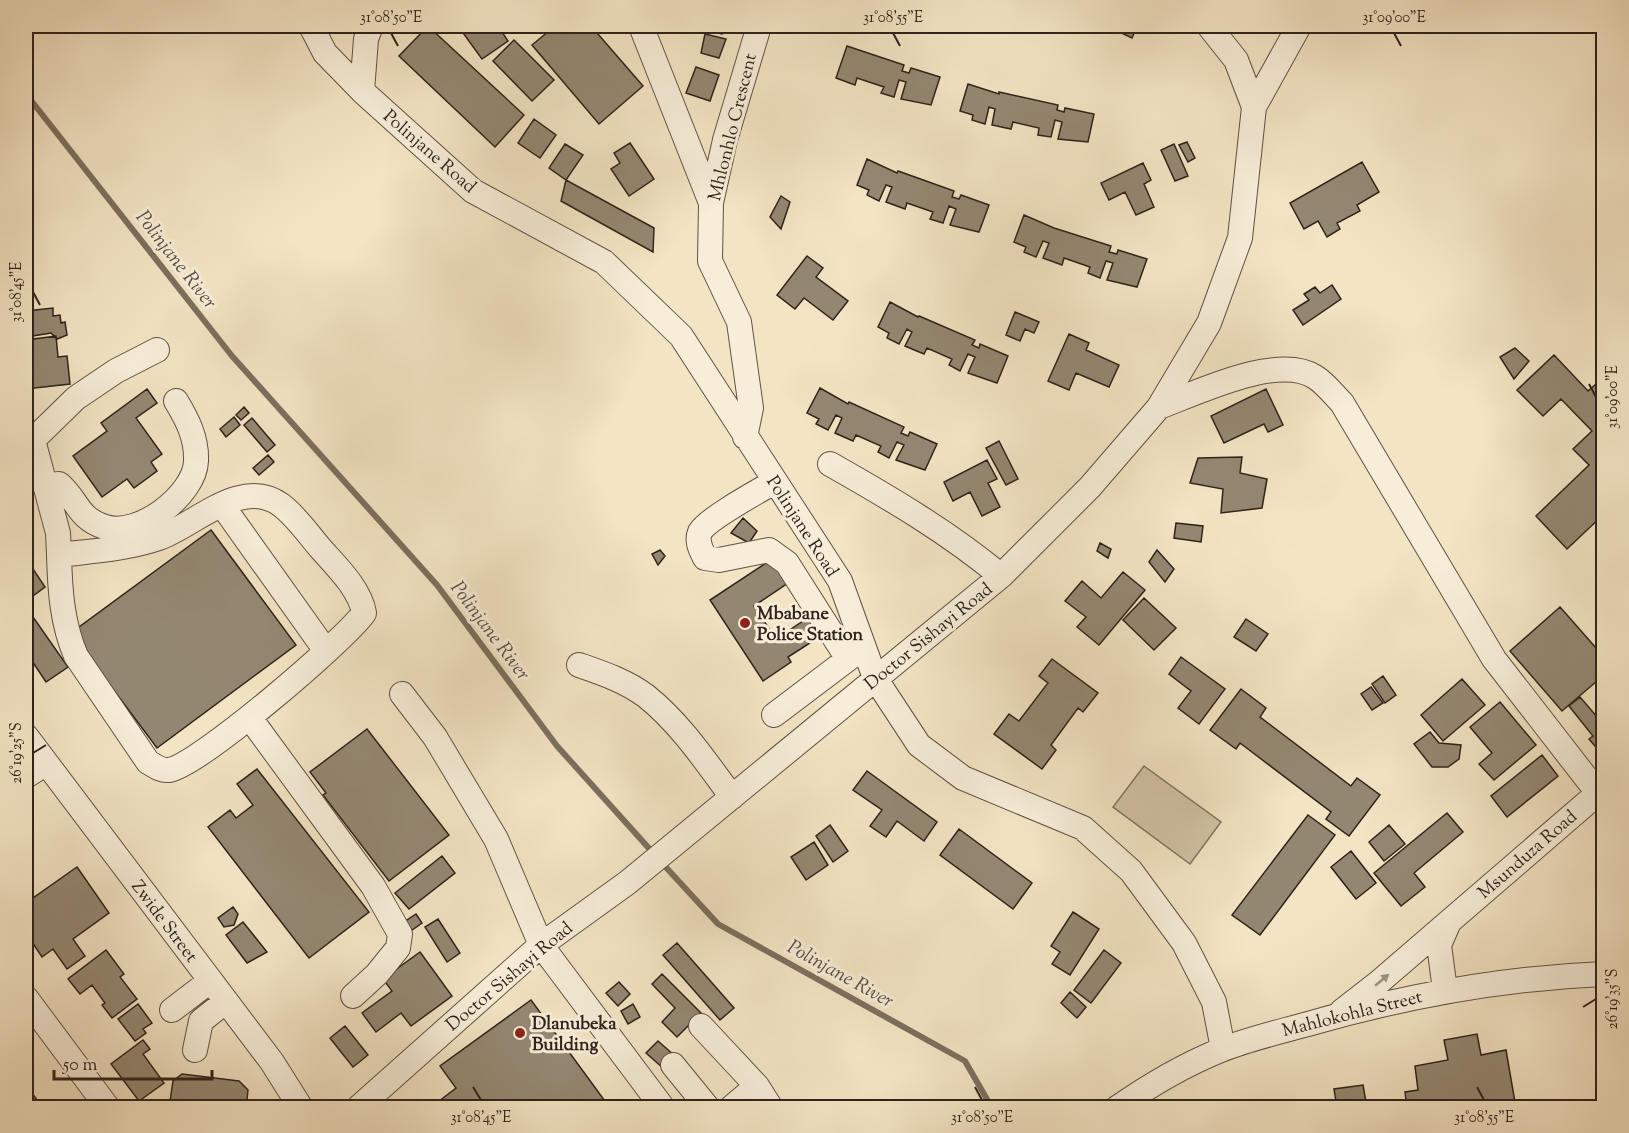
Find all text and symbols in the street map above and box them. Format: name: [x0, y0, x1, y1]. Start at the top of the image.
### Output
text: 31°08'50"E: [360, 8, 422, 29]
text: 31°08'55"E: [863, 8, 923, 29]
text: 31°09'00"E: [1362, 8, 1426, 29]
street label: Mhlonhlo Crescent: [703, 51, 765, 204]
street label: Polinjane Road: [376, 105, 481, 200]
water label: Polinjane River: [127, 205, 223, 316]
text: 31°08'45"E: [7, 262, 28, 322]
text: 31°09'00"E: [1603, 365, 1624, 429]
street label: Polinjane Road: [759, 471, 844, 583]
water label: Polinjane River: [442, 576, 536, 687]
street label: Doctor Sishayi Road: [859, 578, 999, 698]
place label: Mbabane Police Station: [757, 602, 864, 649]
marker: Mbabane Police Station: [738, 616, 752, 630]
text: 26°19'25"S: [7, 722, 28, 784]
street label: Msunduza Road: [1473, 805, 1584, 906]
street label: Zwide Street: [124, 876, 203, 969]
street label: Doctor Sishayi Road: [441, 917, 579, 1038]
water label: Polinjane River: [781, 934, 898, 1016]
text: 26°19'35"S: [1603, 969, 1624, 1029]
one-way arrow: [1374, 974, 1389, 987]
street label: Mahlokohla Street: [1280, 985, 1425, 1045]
place label: Dlanubeka Building: [532, 1012, 617, 1059]
marker: Dlanubeka Building: [513, 1026, 527, 1040]
scale bar: [54, 1043, 212, 1081]
text: 50 m: [62, 1053, 98, 1079]
text: 31°08'45"E: [451, 1108, 511, 1129]
text: 31°08'50"E: [951, 1108, 1013, 1129]
text: 31°08'55"E: [1454, 1108, 1514, 1129]

